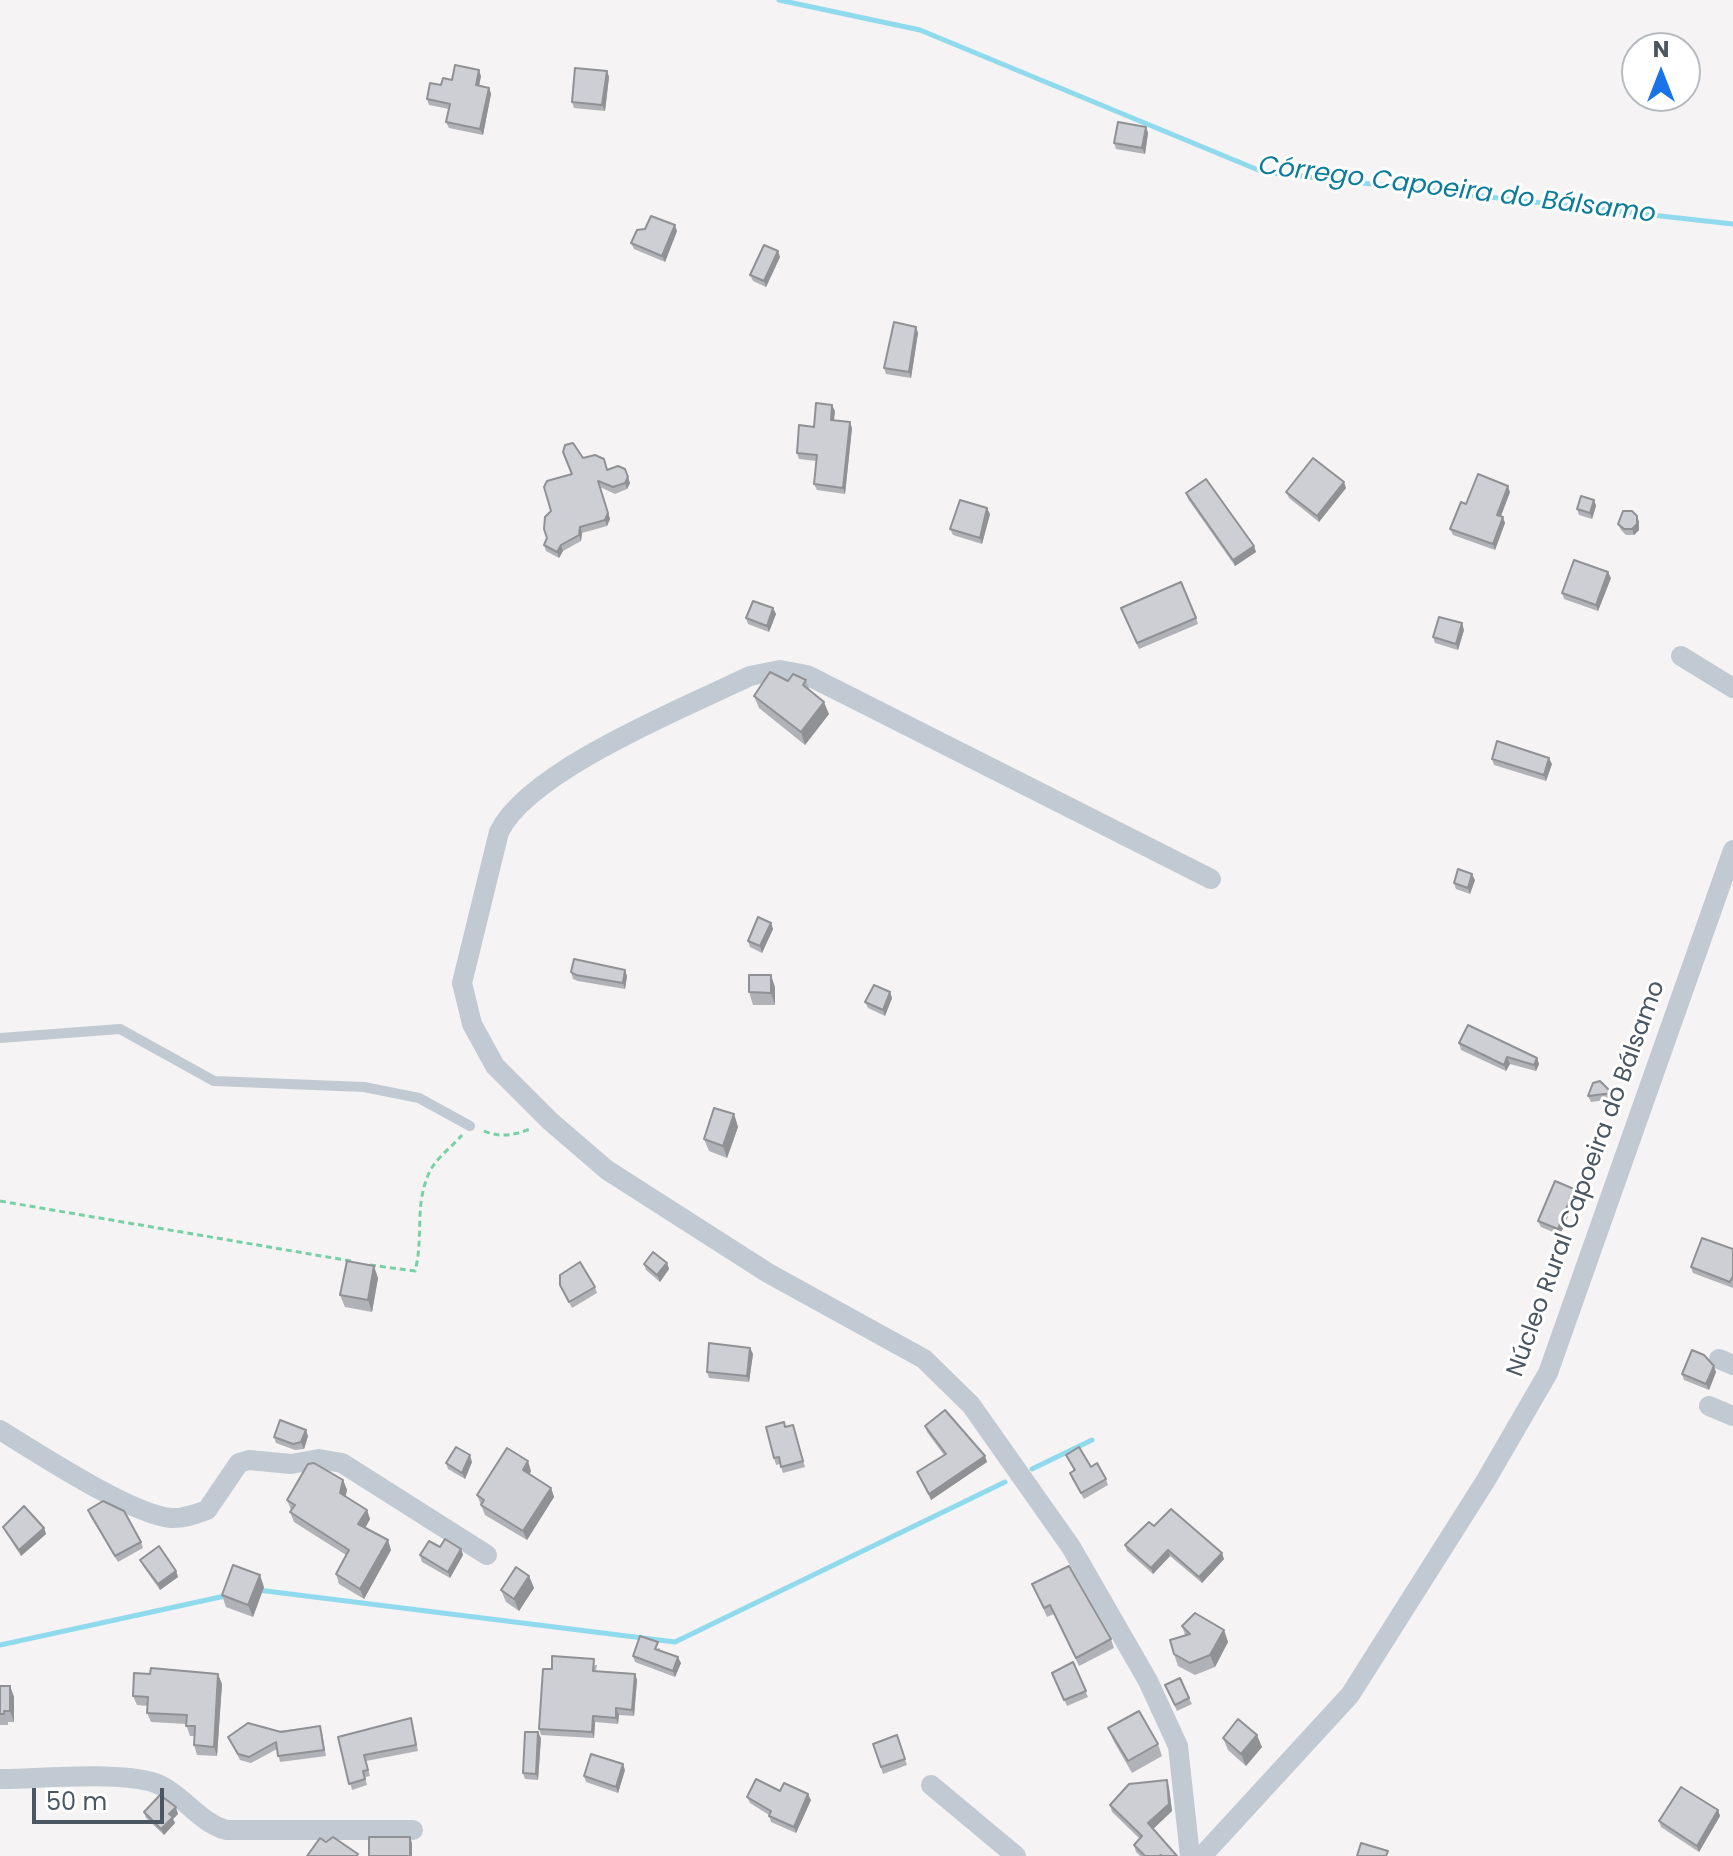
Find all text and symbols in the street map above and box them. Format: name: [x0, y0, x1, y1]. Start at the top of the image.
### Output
north arrow: [1621, 32, 1701, 112]
text: N: [1653, 34, 1669, 65]
water label: Córrego Capoeira do Bálsamo: [1257, 151, 1657, 231]
street label: Núcleo Rural Capoeira do Bálsamo: [1502, 977, 1672, 1381]
scale bar: [36, 1772, 168, 1822]
text: 50 m: [46, 1785, 107, 1818]

